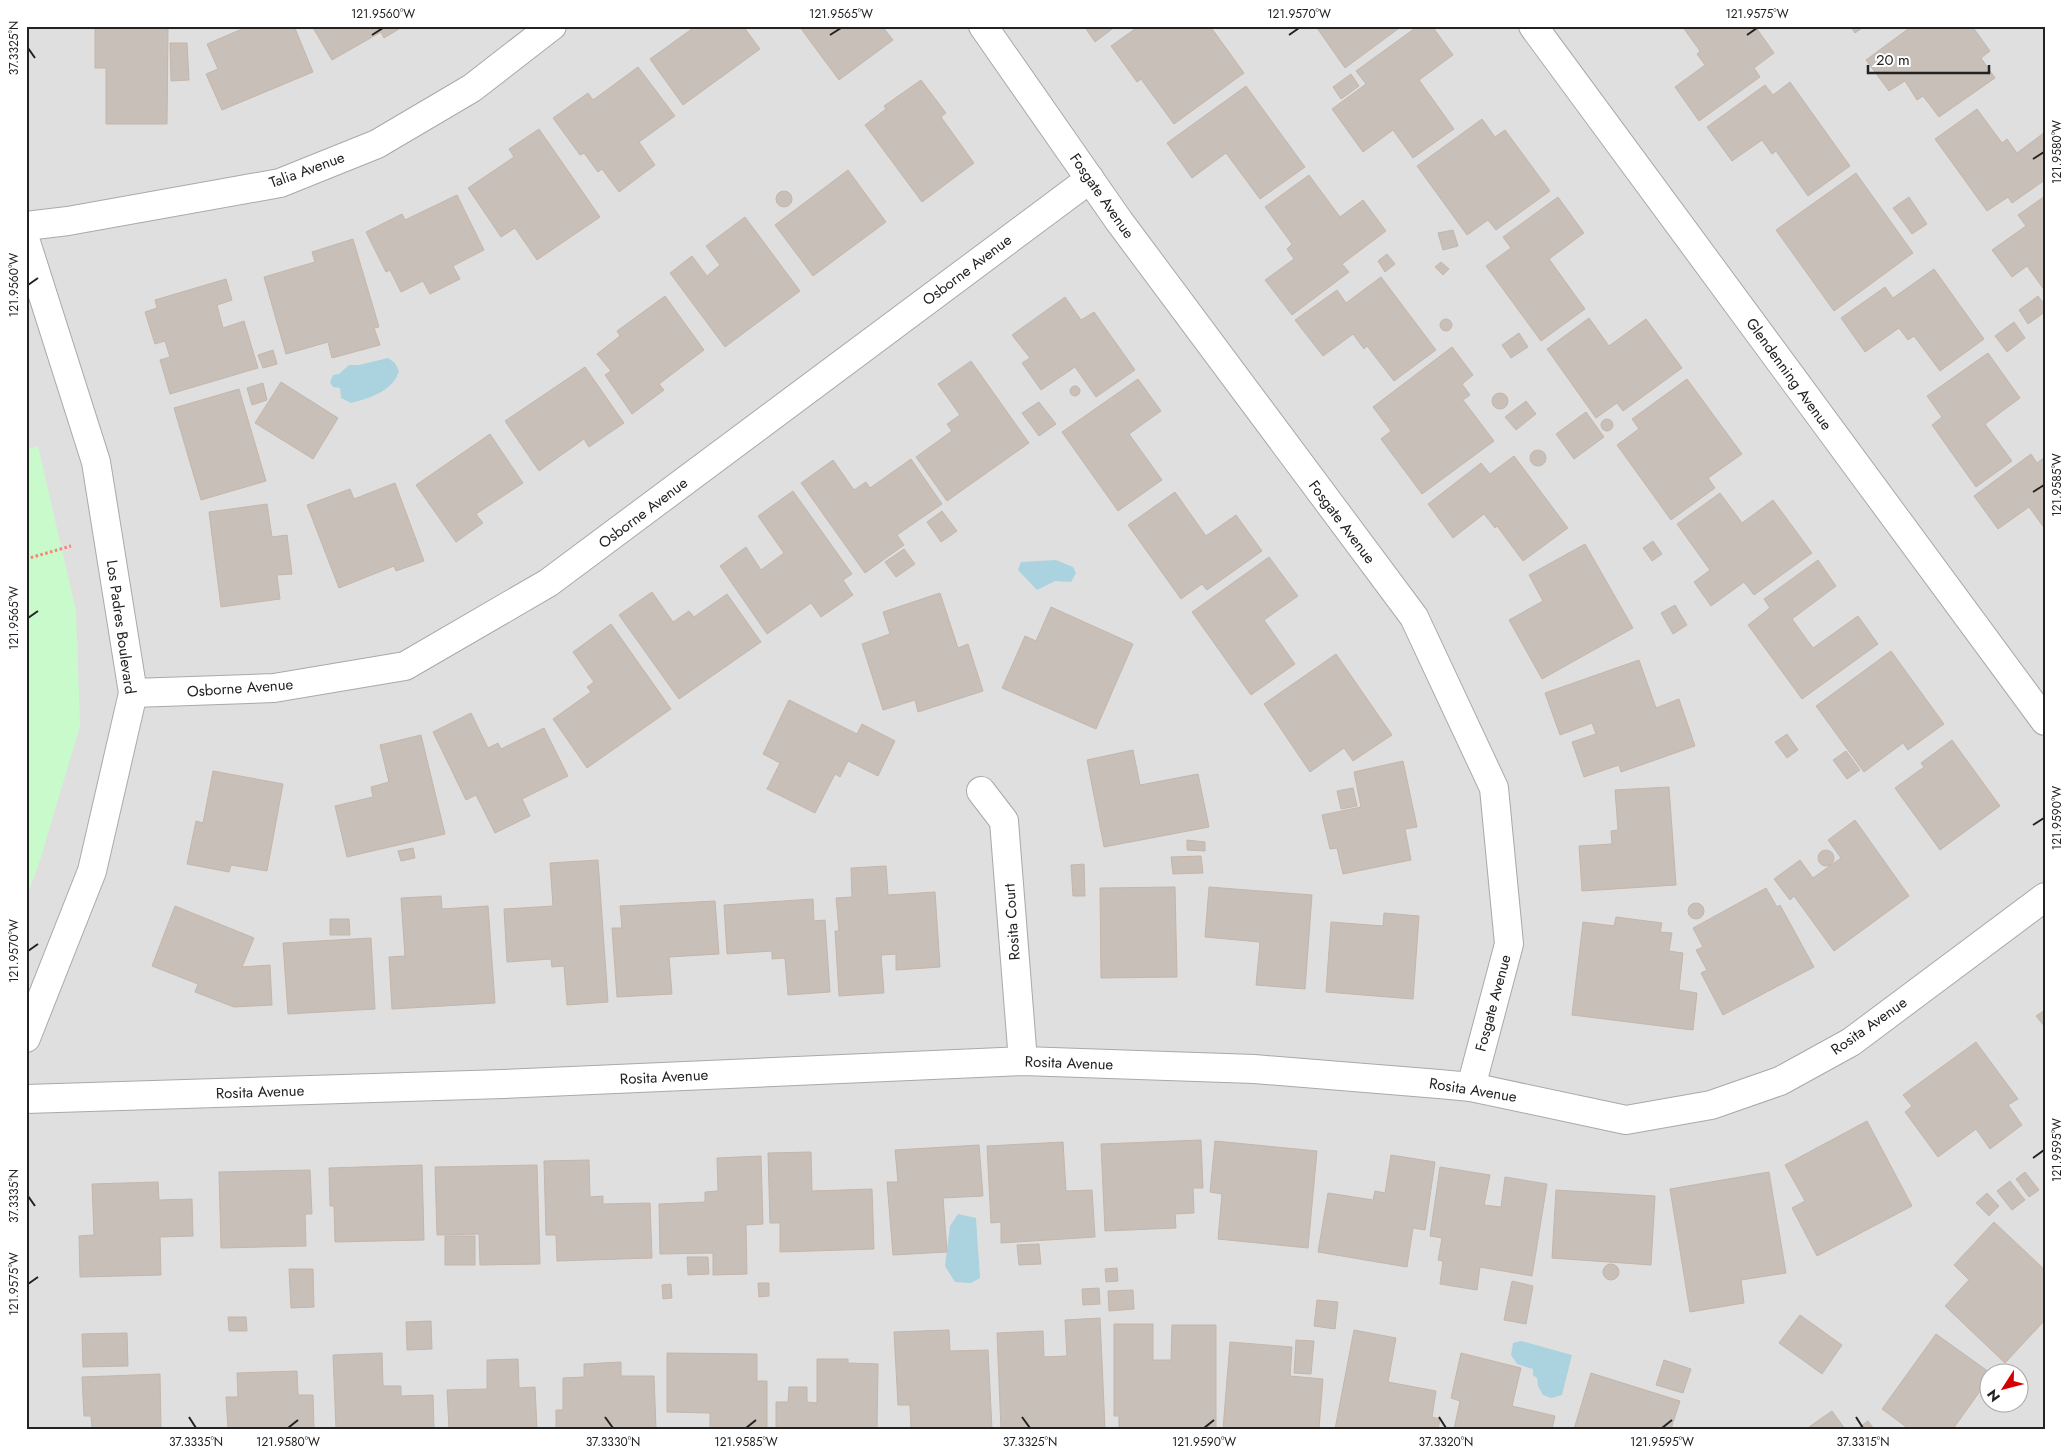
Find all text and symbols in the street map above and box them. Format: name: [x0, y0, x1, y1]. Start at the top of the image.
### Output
text: 121.9560°W: [351, 5, 415, 23]
text: 121.9565°W: [809, 5, 873, 23]
text: 121.9570°W: [1267, 5, 1331, 23]
text: 121.9575°W: [1725, 5, 1789, 23]
text: 37.3325°N: [5, 21, 23, 75]
scale bar: [1868, 42, 1990, 74]
text: 20 m: [1876, 49, 1910, 71]
text: 121.9580°W: [2048, 120, 2066, 184]
street label: Talia Avenue: [266, 146, 348, 194]
street label: Fosgate Avenue: [1064, 149, 1140, 243]
street label: Osborne Avenue: [918, 229, 1016, 311]
text: 121.9560°W: [5, 253, 23, 317]
street label: Glendenning Avenue: [1741, 313, 1838, 435]
text: 121.9585°W: [2048, 453, 2066, 517]
street label: Osborne Avenue: [594, 472, 692, 554]
street label: Fosgate Avenue: [1303, 476, 1381, 569]
street label: Los Padres Boulevard: [101, 559, 141, 695]
text: 121.9565°W: [5, 586, 23, 650]
street label: Osborne Avenue: [186, 673, 294, 703]
text: 121.9590°W: [2048, 786, 2066, 850]
street label: Rosita Court: [998, 882, 1026, 961]
text: 121.9570°W: [5, 919, 23, 983]
street label: Fosgate Avenue: [1469, 952, 1517, 1054]
street label: Rosita Avenue: [1826, 991, 1912, 1060]
street label: Rosita Avenue: [1024, 1050, 1114, 1076]
street label: Rosita Avenue: [619, 1064, 709, 1090]
street label: Rosita Avenue: [1428, 1072, 1519, 1108]
street label: Rosita Avenue: [215, 1079, 305, 1105]
text: 121.9595°W: [2048, 1118, 2066, 1182]
text: 37.3335°N: [5, 1169, 23, 1223]
text: 121.9575°W: [5, 1252, 23, 1316]
north arrow: [1978, 1362, 2028, 1412]
text: N: [1982, 1385, 2005, 1406]
text: 37.3335°N: [169, 1433, 223, 1451]
text: 121.9580°W: [256, 1433, 320, 1451]
text: 37.3330°N: [586, 1433, 640, 1451]
text: 121.9585°W: [714, 1433, 778, 1451]
text: 37.3325°N: [1003, 1433, 1057, 1451]
text: 121.9590°W: [1172, 1433, 1236, 1451]
text: 37.3320°N: [1419, 1433, 1473, 1451]
text: 121.9595°W: [1630, 1433, 1694, 1451]
text: 37.3315°N: [1837, 1433, 1889, 1451]

